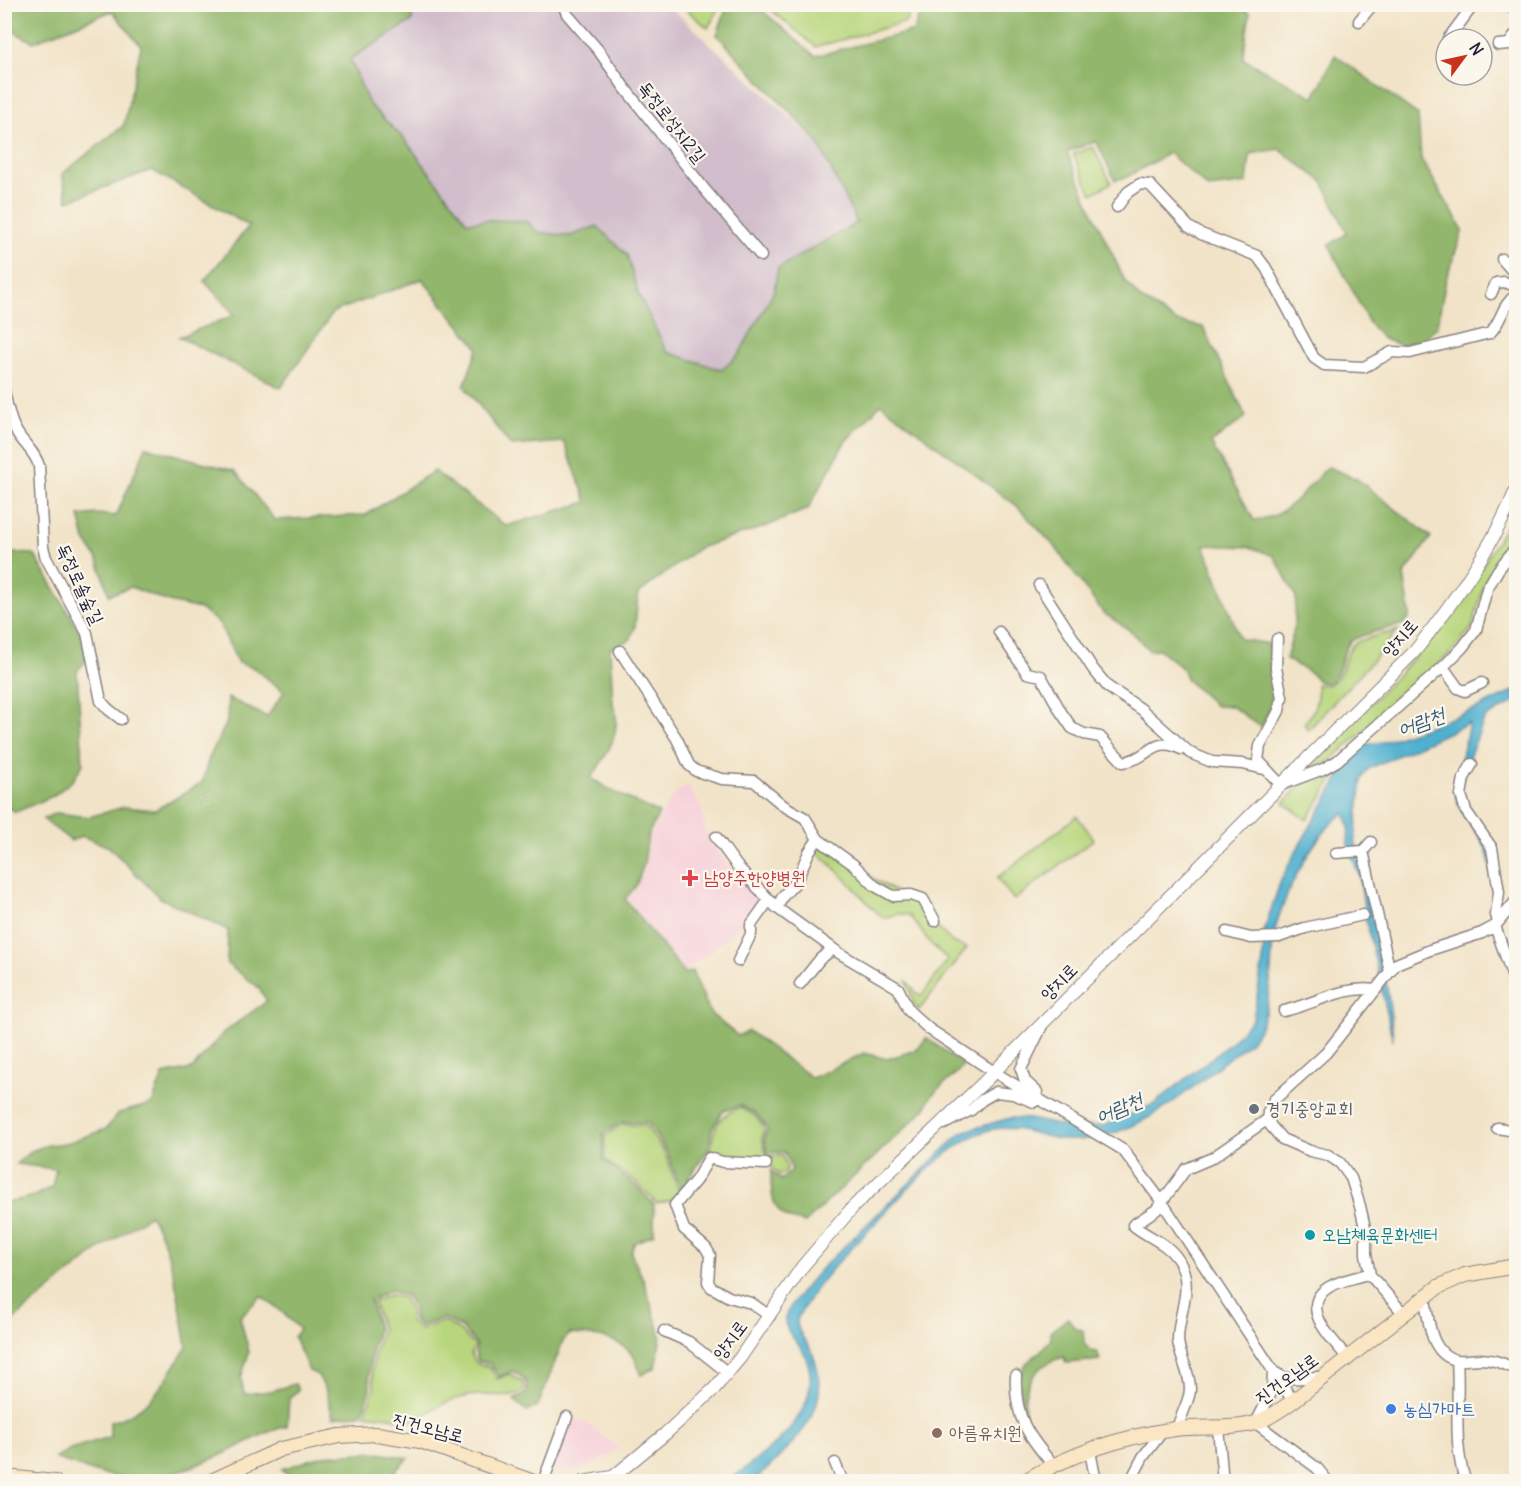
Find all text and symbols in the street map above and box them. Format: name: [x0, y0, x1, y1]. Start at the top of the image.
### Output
north arrow: [1434, 27, 1494, 87]
text: N: [1465, 39, 1488, 59]
street label: 독정로성지2길: [634, 76, 712, 167]
street label: 독정로솔숲길: [52, 540, 109, 628]
street label: 양지로: [1377, 614, 1423, 662]
water label: 어람천: [1394, 701, 1450, 742]
place label: 남양주한양병원: [704, 866, 805, 889]
marker: 남양주한양병원: [681, 869, 699, 887]
street label: 양지로: [1035, 958, 1082, 1005]
water label: 어람천: [1092, 1086, 1148, 1128]
place label: 경기중앙교회: [1266, 1097, 1353, 1120]
marker: 경기중앙교회: [1247, 1102, 1261, 1116]
place label: 오남쳬육문화센터: [1322, 1223, 1438, 1246]
marker: 오남쳬육문화센터: [1303, 1228, 1317, 1242]
street label: 양지로: [707, 1315, 752, 1364]
street label: 진건오남로: [1251, 1348, 1323, 1409]
place label: 농심가마트: [1403, 1397, 1475, 1420]
marker: 농심가마트: [1384, 1402, 1398, 1416]
street label: 진건오남로: [390, 1408, 466, 1447]
place label: 아름유치원: [949, 1421, 1021, 1444]
marker: 아름유치원: [930, 1426, 944, 1440]

